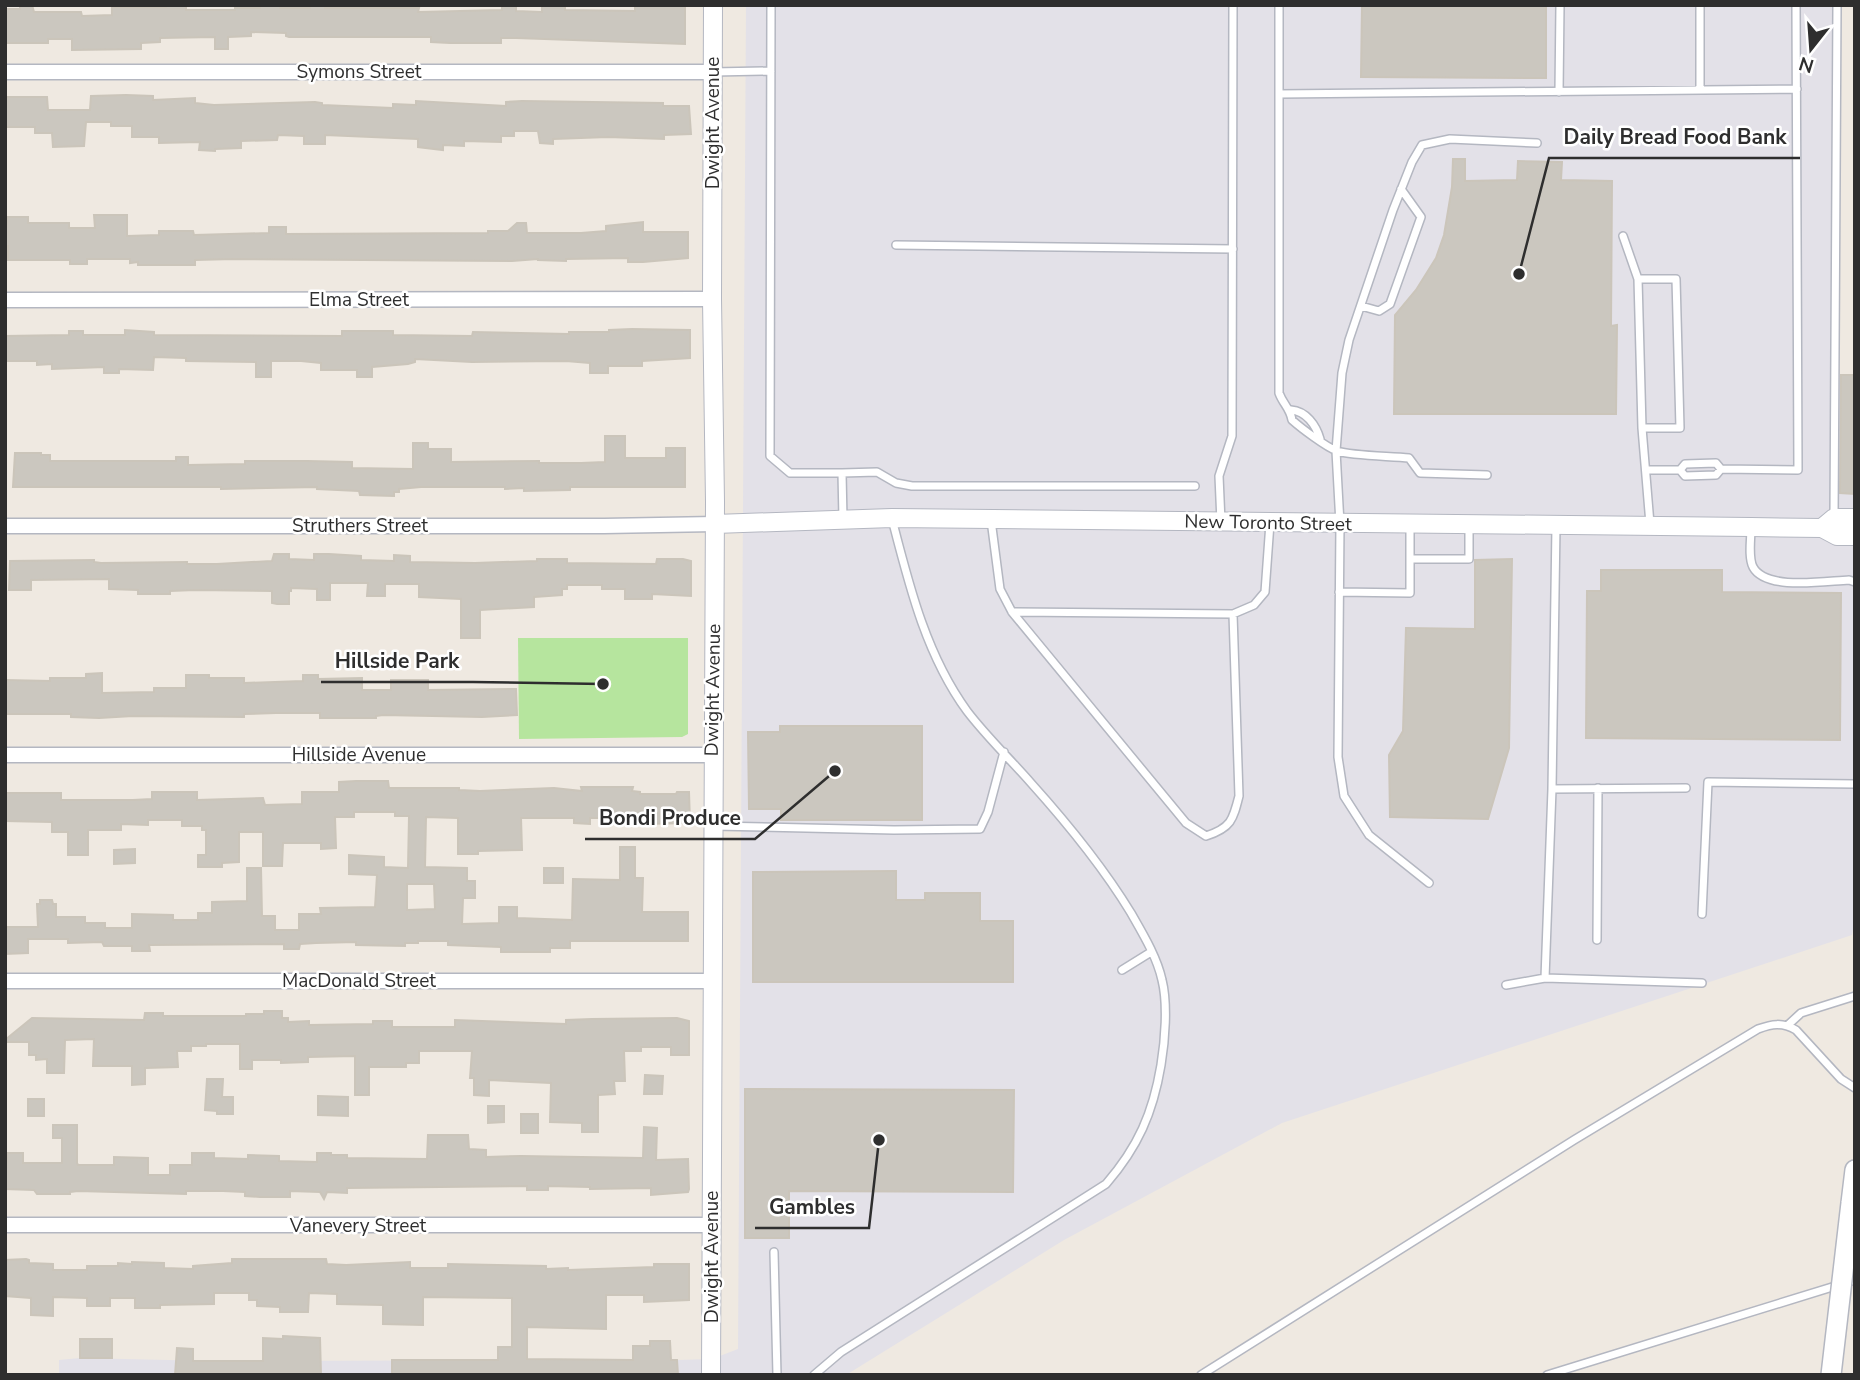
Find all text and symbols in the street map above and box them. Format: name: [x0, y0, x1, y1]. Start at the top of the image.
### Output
north arrow: [1776, 14, 1846, 84]
text: N: [1796, 50, 1817, 79]
street label: Dwight Avenue: [700, 57, 726, 189]
street label: Symons Street: [297, 59, 422, 85]
callout: Daily Bread Food Bank: [1549, 116, 1800, 158]
text: Daily Bread Food Bank: [1564, 123, 1787, 151]
street label: Elma Street: [309, 287, 409, 313]
street label: New Toronto Street: [1184, 509, 1352, 537]
street label: Struthers Street: [292, 513, 428, 539]
street label: Dwight Avenue: [699, 623, 727, 757]
callout: Hillside Park: [321, 640, 473, 682]
text: Hillside Park: [335, 647, 460, 675]
street label: Hillside Avenue: [292, 742, 426, 768]
callout: Bondi Produce: [585, 797, 755, 839]
text: Bondi Produce: [599, 804, 741, 832]
street label: MacDonald Street: [282, 968, 436, 994]
callout: Gambles: [755, 1186, 869, 1228]
street label: Dwight Avenue: [699, 1191, 725, 1323]
text: Gambles: [769, 1193, 855, 1221]
street label: Vanevery Street: [289, 1213, 427, 1239]

